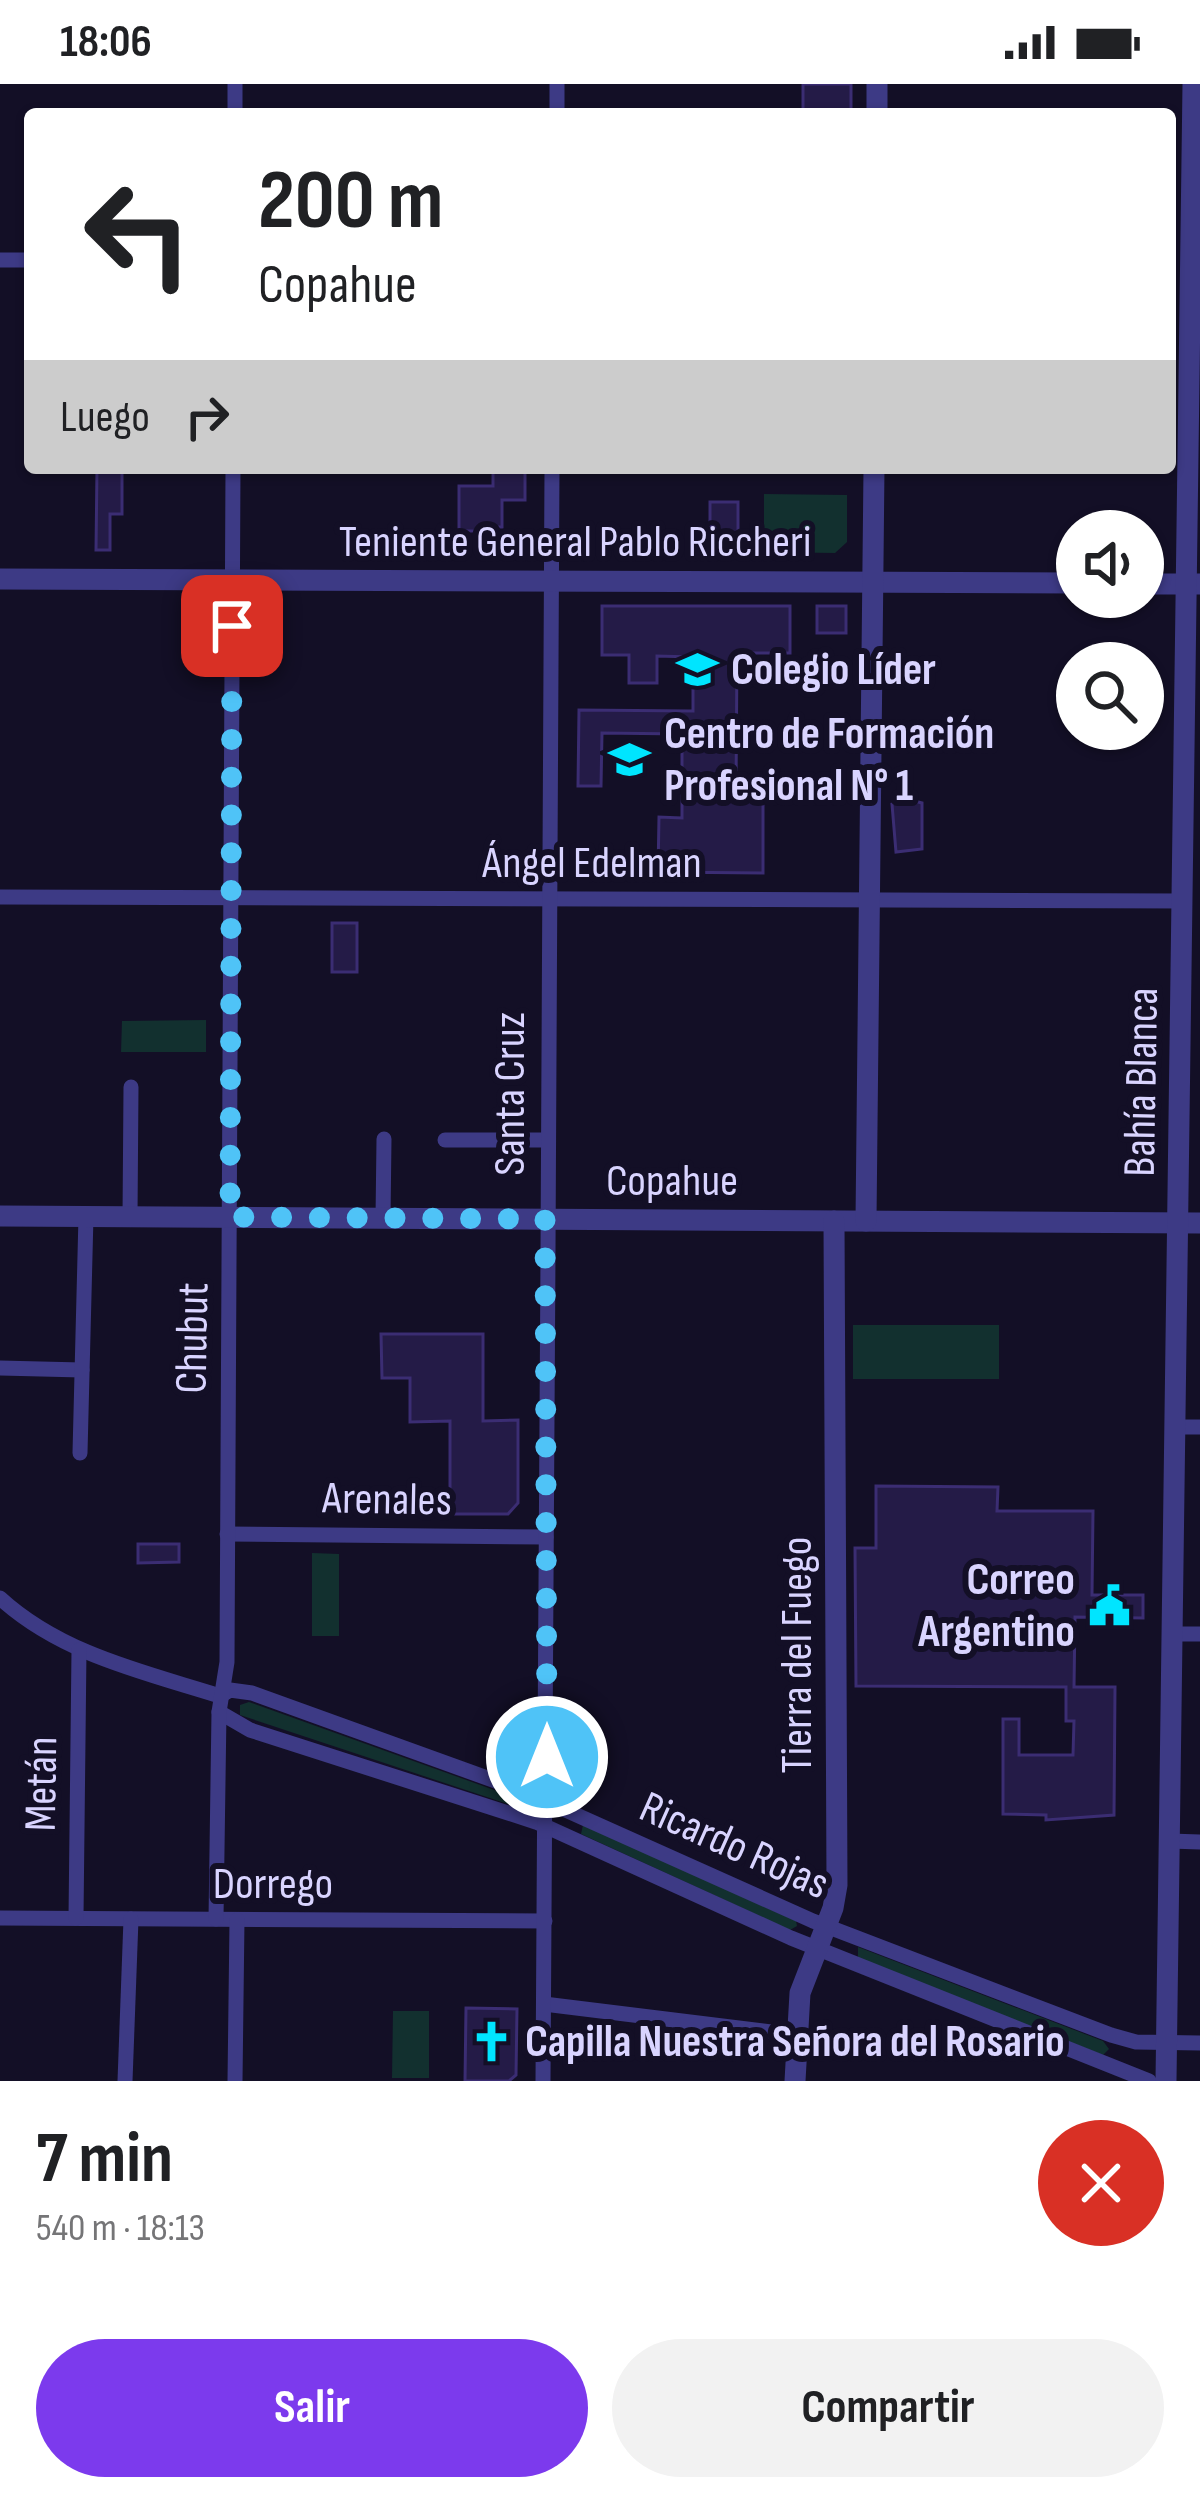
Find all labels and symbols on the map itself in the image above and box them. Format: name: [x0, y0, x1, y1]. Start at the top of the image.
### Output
street label: Teniente General Pablo Riccheri: [339, 515, 811, 570]
pin: [181, 575, 283, 677]
place label: Colegio Líder: [731, 643, 936, 698]
school or university icon: Colegio Líder: [674, 647, 720, 693]
place label: Centro de Formación Profesional N° 1: [664, 707, 994, 814]
school or university icon: Centro de Formación Profesional N° 1: [607, 737, 653, 783]
street label: Ángel Edelman: [481, 836, 702, 891]
street label: Bahía Blanca: [1113, 987, 1171, 1177]
street label: Santa Cruz: [483, 1012, 538, 1176]
street label: Copahue: [606, 1154, 738, 1209]
street label: Chubut: [165, 1282, 221, 1394]
street label: Arenales: [321, 1471, 452, 1529]
street label: Tierra del Fuego: [770, 1536, 825, 1774]
place label: Correo Argentino: [917, 1553, 1075, 1660]
public building icon: Correo Argentino: [1086, 1583, 1132, 1629]
position arrow: [484, 1694, 610, 1820]
street label: Metán: [14, 1736, 70, 1832]
street label: Ricardo Rojas: [631, 1780, 837, 1912]
street label: Dorrego: [213, 1857, 333, 1912]
place label: Capilla Nuestra Señora del Rosario: [525, 2015, 1065, 2070]
church icon: Capilla Nuestra Señora del Rosario: [468, 2019, 514, 2065]

